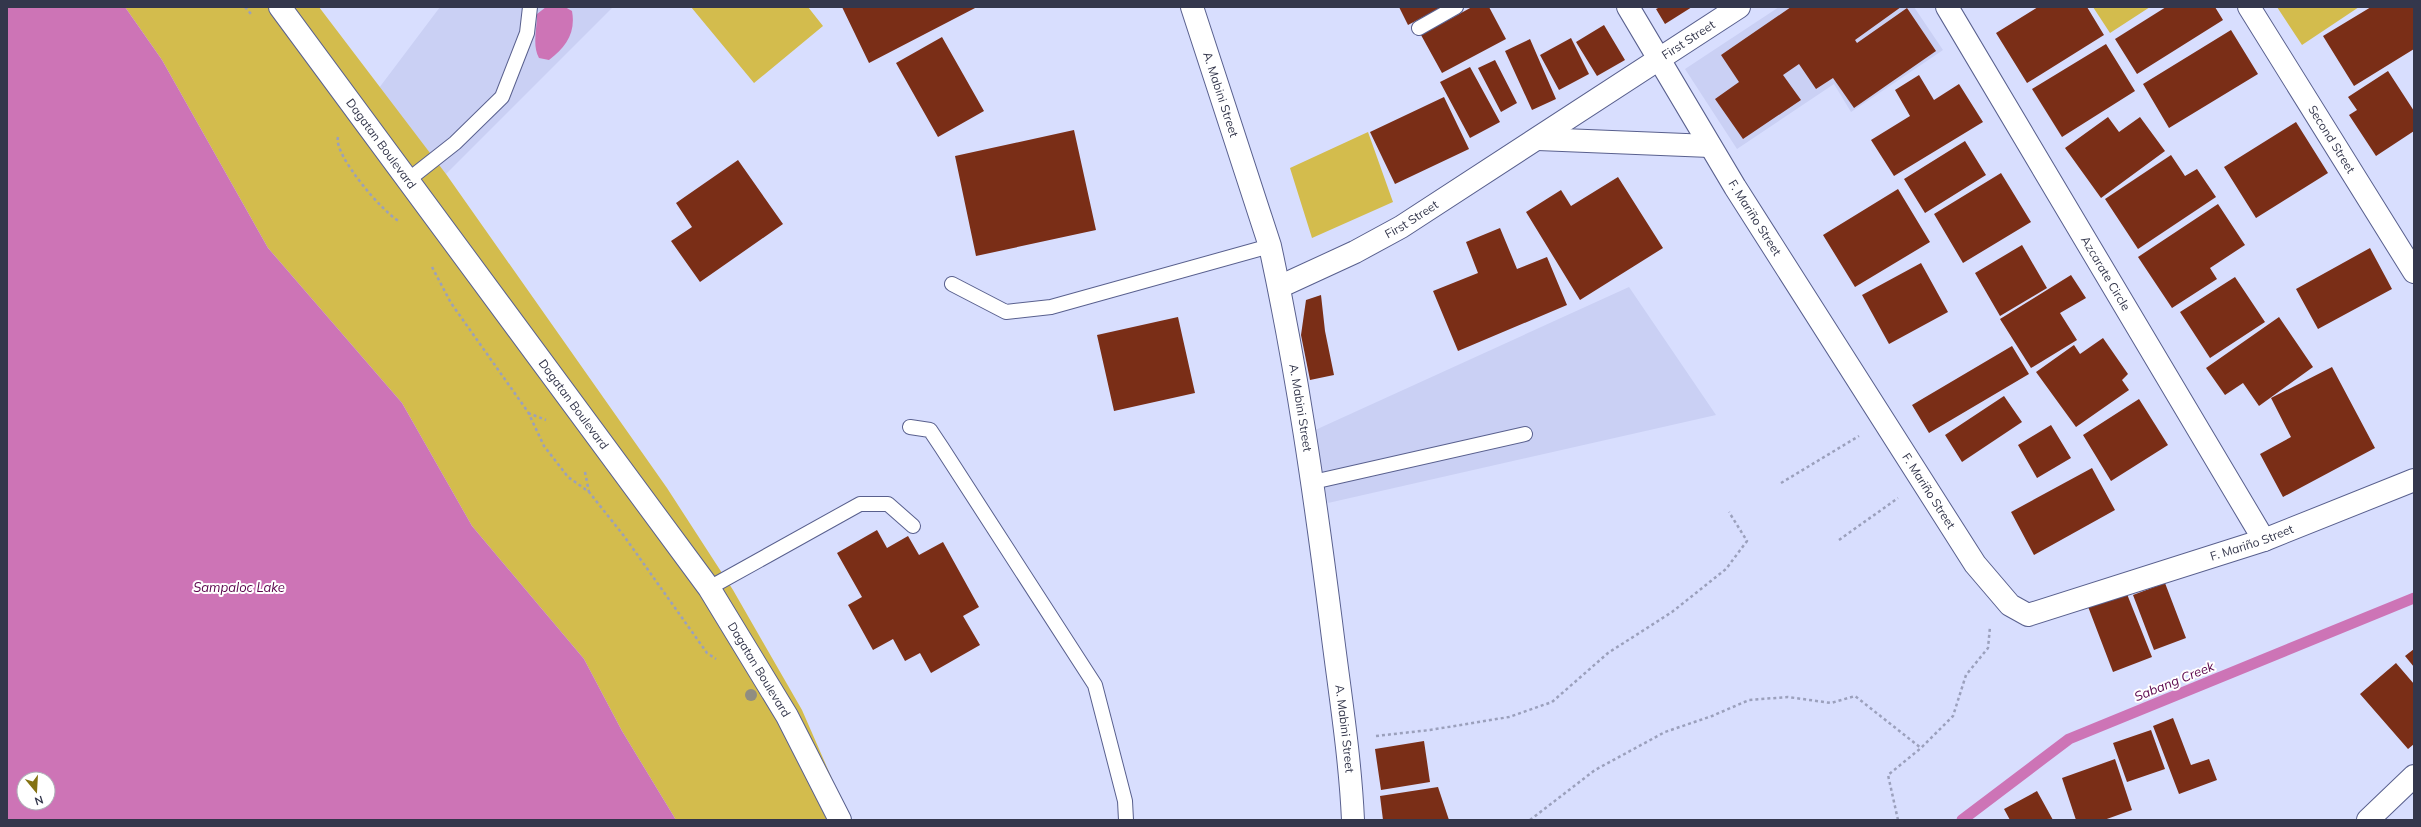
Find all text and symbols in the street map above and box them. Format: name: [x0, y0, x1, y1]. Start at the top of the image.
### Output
street label: First Street: [1659, 17, 1718, 62]
street label: A. Mabini Street: [1200, 50, 1242, 139]
street label: Dagatan Boulevard: [343, 95, 420, 192]
street label: Second Street: [2305, 102, 2359, 176]
street label: F. Mariño Street: [1725, 177, 1785, 258]
street label: First Street: [1382, 197, 1441, 241]
street label: Azcarate Circle: [2078, 233, 2134, 313]
street label: Dagatan Boulevard: [536, 356, 612, 452]
street label: A. Mabini Street: [1286, 363, 1315, 453]
street label: F. Mariño Street: [1899, 450, 1959, 532]
street label: F. Mariño Street: [2208, 521, 2296, 564]
water label: Sampaloc Lake: [193, 579, 285, 595]
street label: Dagatan Boulevard: [725, 619, 794, 720]
water label: Sabang Creek: [2132, 658, 2217, 704]
street label: A. Mabini Street: [1332, 684, 1358, 773]
north arrow: [16, 771, 56, 811]
text: N: [33, 793, 45, 808]

